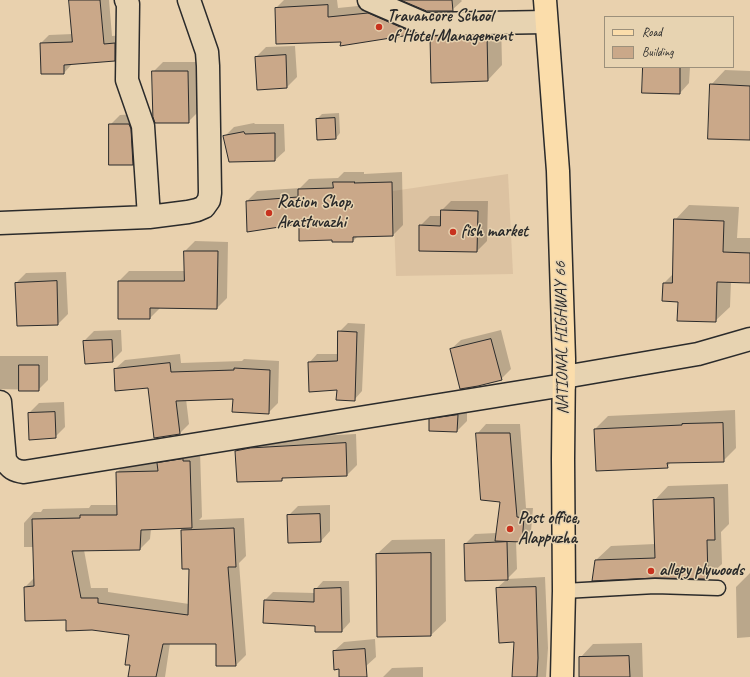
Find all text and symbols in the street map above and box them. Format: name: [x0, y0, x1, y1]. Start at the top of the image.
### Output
place label: Travancore School of Hotel Management: [387, 7, 512, 47]
legend: [604, 16, 734, 68]
marker: Travancore School of Hotel Management: [374, 22, 384, 32]
text: Road: [642, 24, 662, 40]
text: Building: [642, 44, 674, 60]
place label: Ration Shop, Arattuvazhi: [277, 193, 353, 233]
marker: Ration Shop, Arattuvazhi: [264, 208, 274, 218]
place label: fish market: [461, 222, 528, 242]
marker: fish market: [448, 227, 458, 237]
street label: NATIONAL HIGHWAY 66: [550, 261, 574, 415]
place label: Post office, Alappuzha: [518, 509, 580, 549]
marker: Post office, Alappuzha: [505, 524, 515, 534]
place label: allepy plywoods: [659, 561, 744, 581]
marker: allepy plywoods: [646, 566, 656, 576]

